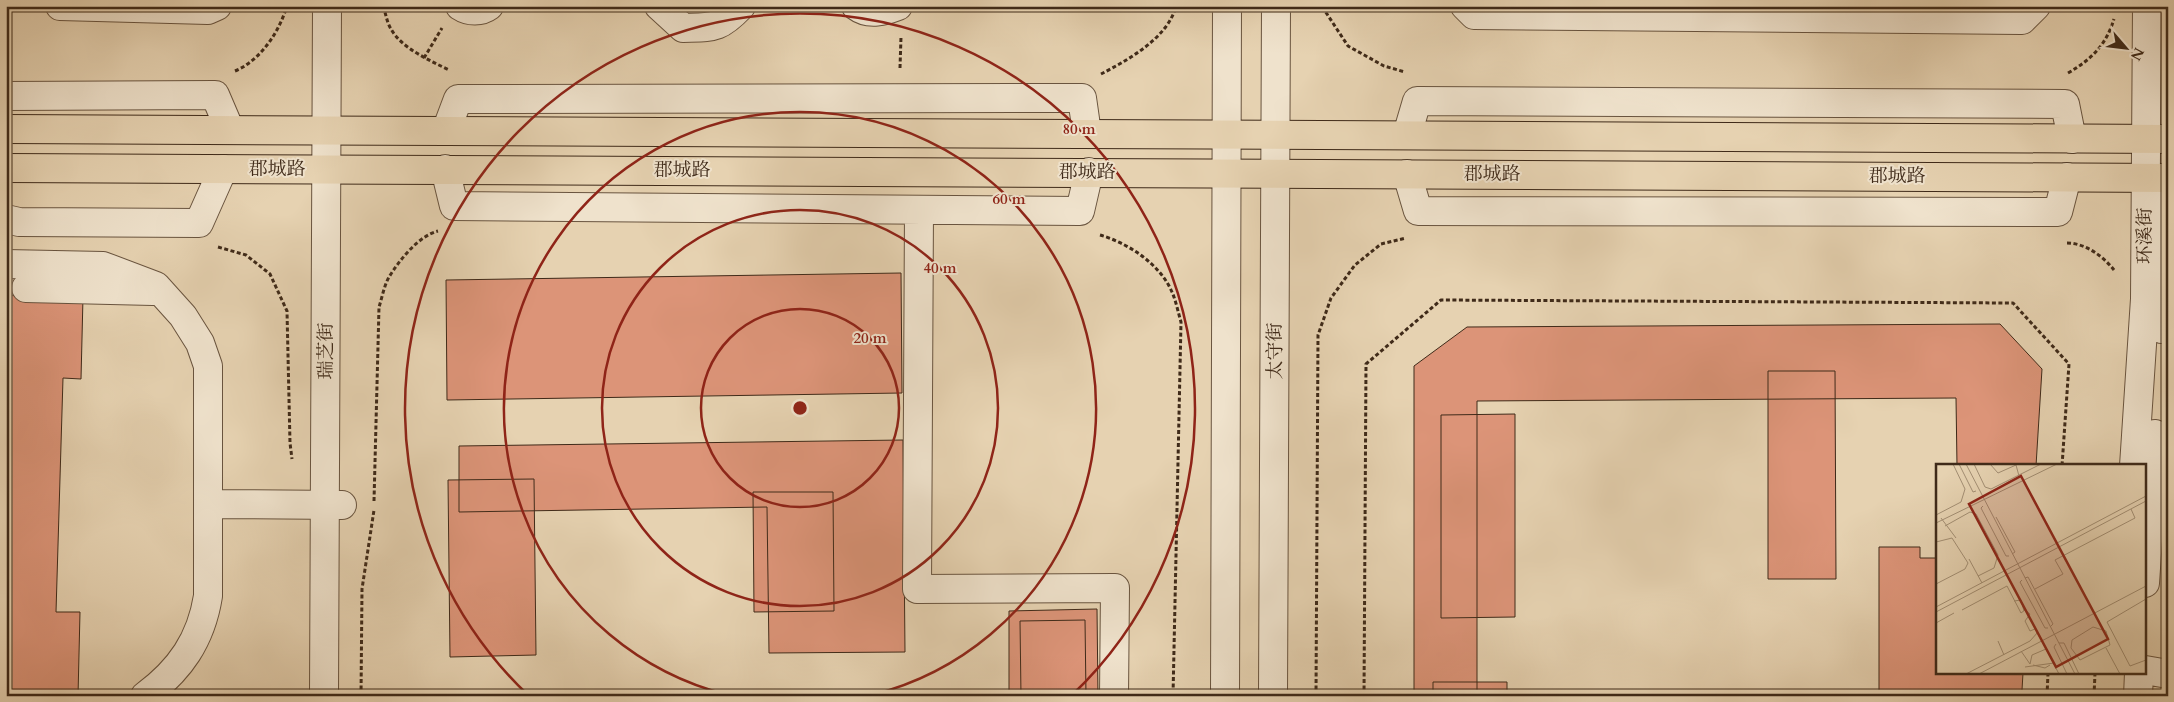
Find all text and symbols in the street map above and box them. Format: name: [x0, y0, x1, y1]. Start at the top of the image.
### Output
north arrow: [2102, 22, 2152, 72]
text: N: [2126, 44, 2148, 64]
text: 80 m: [1062, 119, 1096, 139]
street label: 郡城路: [248, 156, 306, 182]
street label: 郡城路: [653, 157, 711, 183]
street label: 郡城路: [1058, 159, 1116, 185]
street label: 郡城路: [1463, 161, 1521, 187]
street label: 郡城路: [1868, 163, 1926, 189]
text: 60 m: [992, 189, 1026, 209]
street label: 环溪街: [2132, 207, 2158, 265]
text: 40 m: [923, 258, 957, 278]
street label: 瑞芝街: [313, 322, 339, 380]
street label: 太守街: [1262, 322, 1288, 380]
text: 20 m: [853, 328, 887, 348]
centre of rings: [791, 399, 809, 417]
inset map: [1936, 464, 2146, 674]

